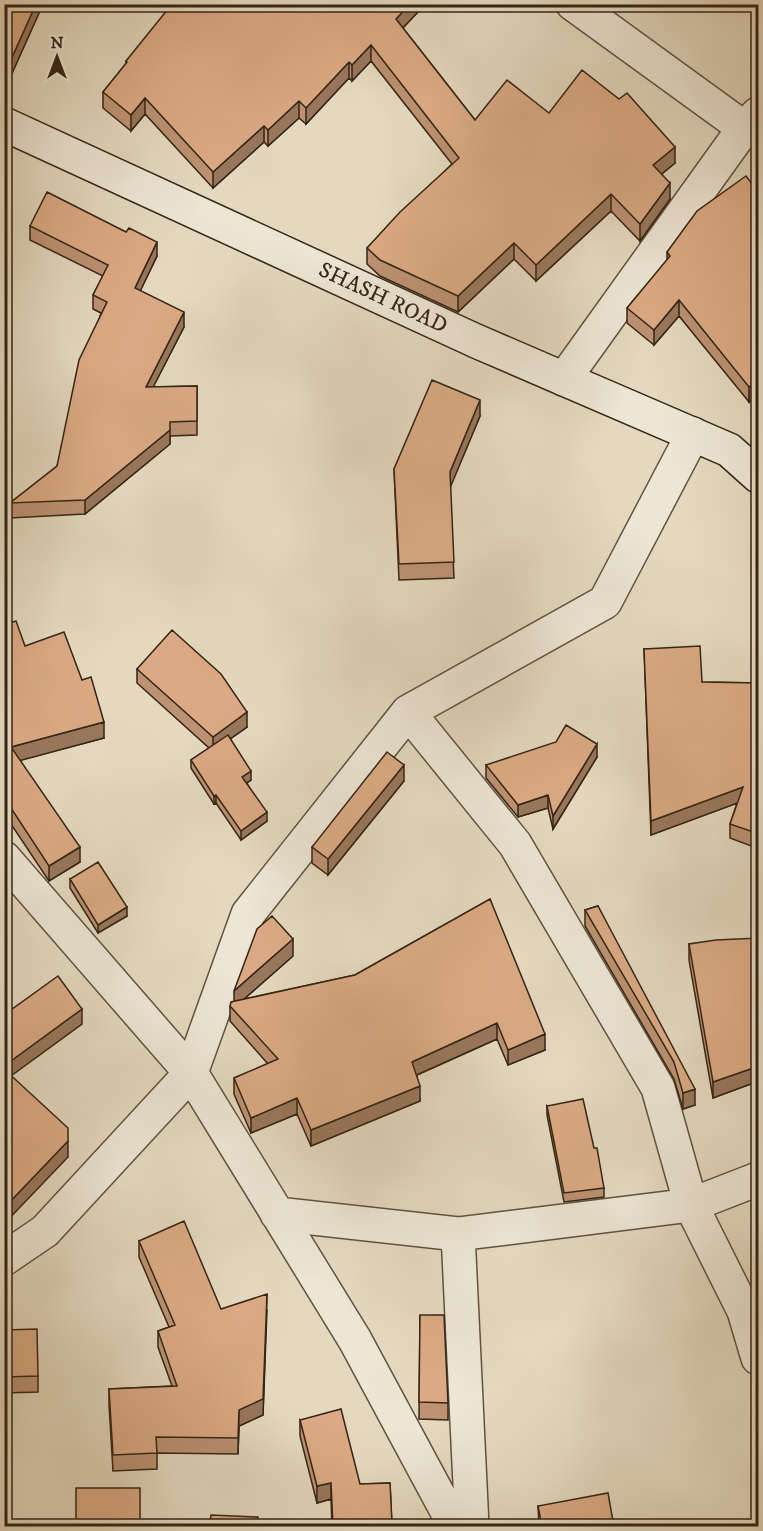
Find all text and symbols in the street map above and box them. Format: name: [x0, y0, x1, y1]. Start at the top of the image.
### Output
north arrow: [27, 27, 87, 87]
text: N: [50, 33, 64, 53]
street label: SHASH ROAD: [314, 256, 452, 340]

